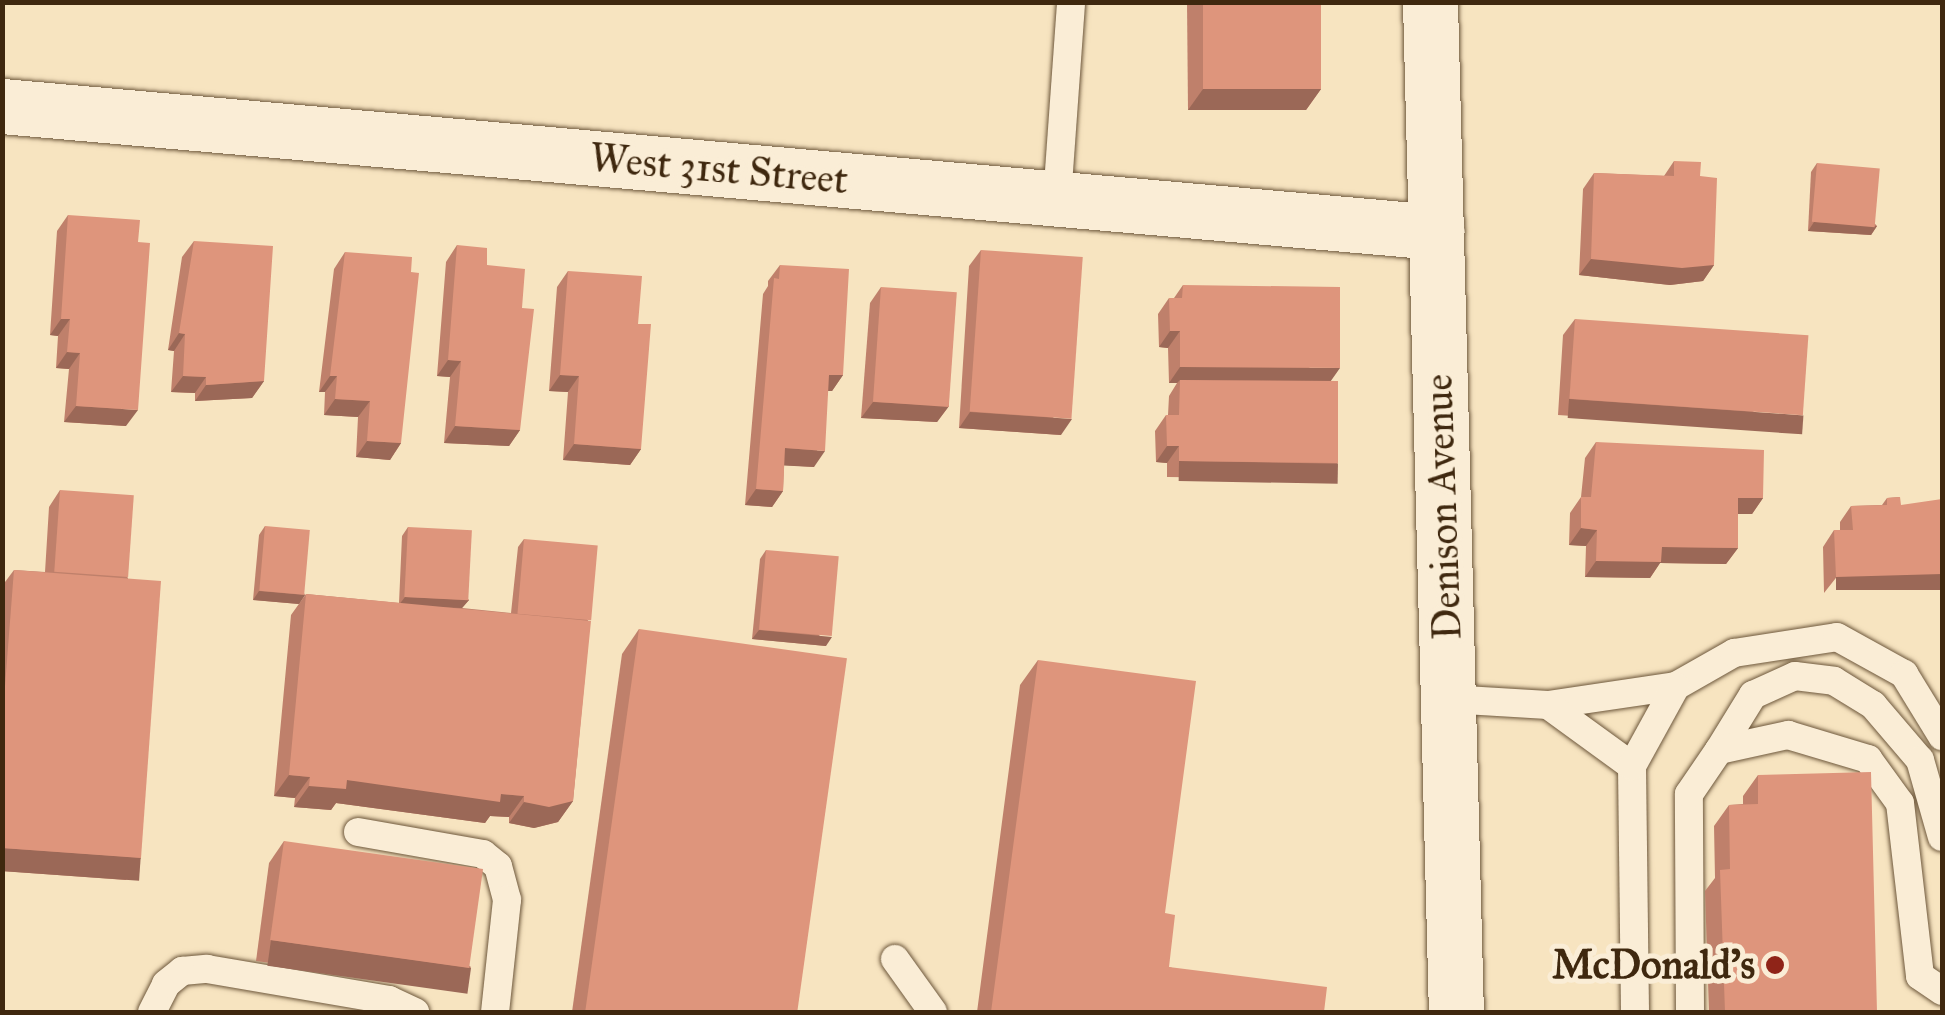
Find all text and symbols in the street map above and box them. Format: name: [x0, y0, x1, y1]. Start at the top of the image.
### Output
street label: West 31st Street: [588, 134, 850, 204]
street label: Denison Avenue: [1414, 373, 1472, 641]
place label: McDonald's: [1552, 941, 1755, 989]
marker: McDonald's: [1764, 954, 1786, 976]

